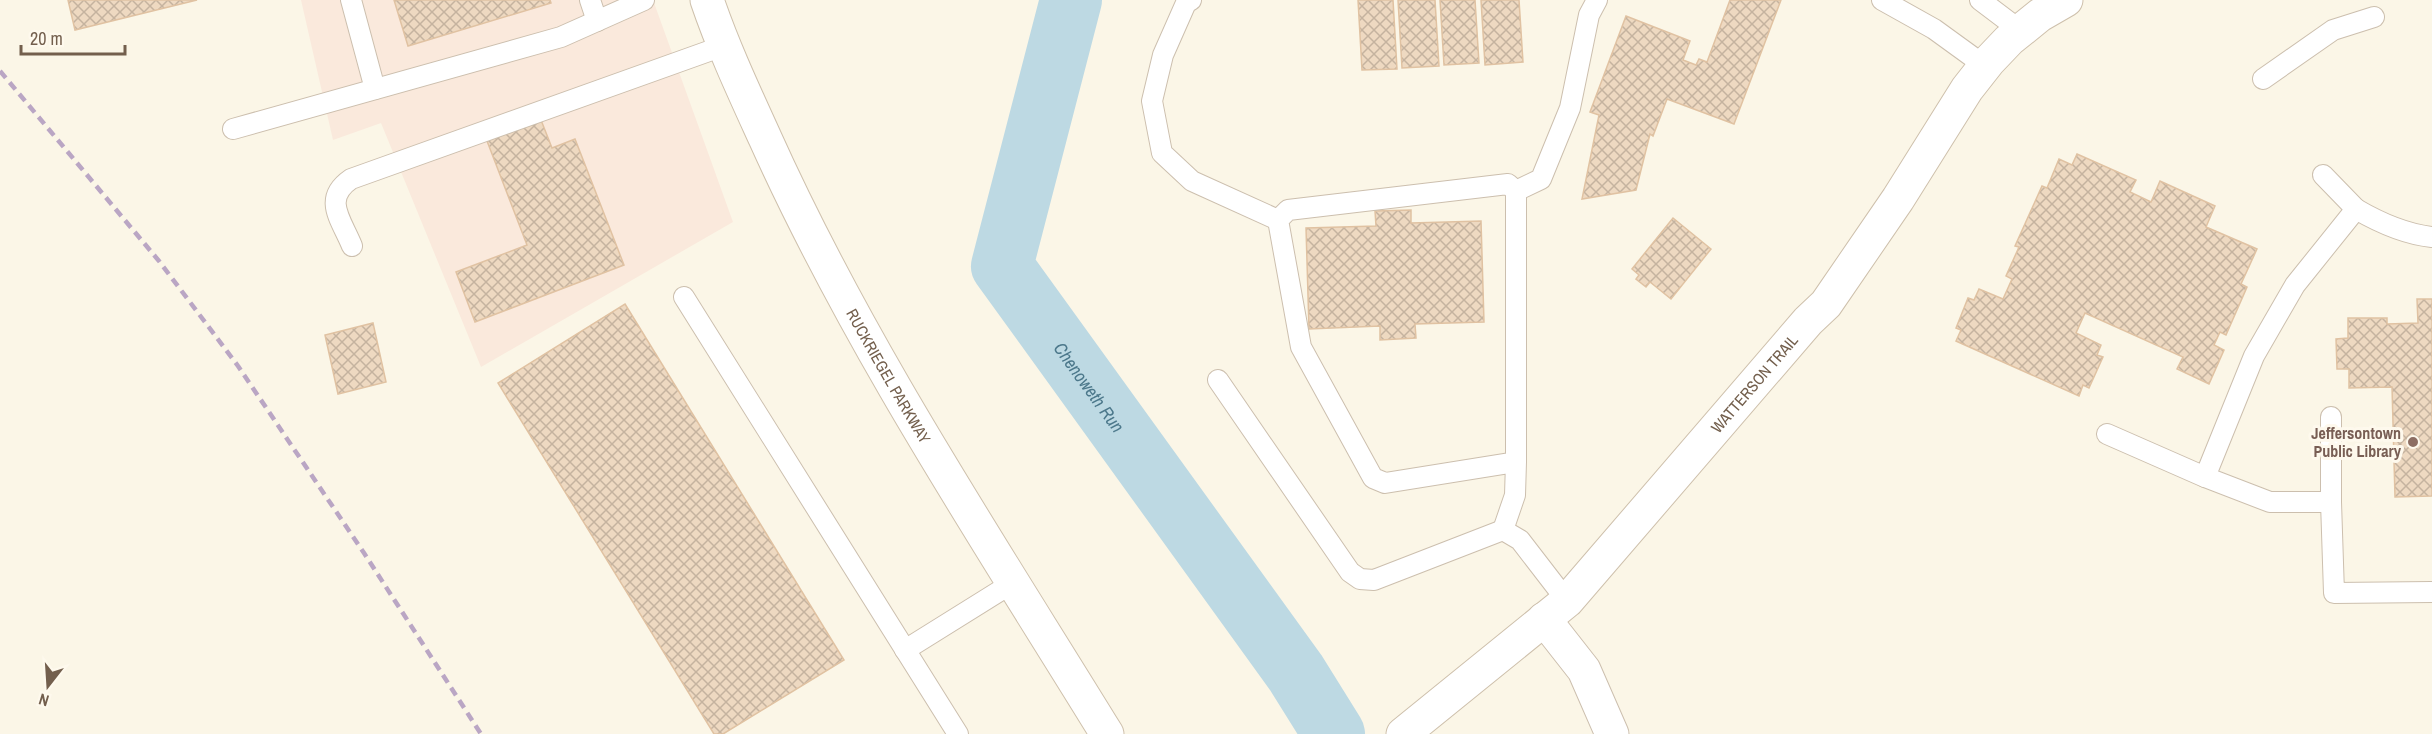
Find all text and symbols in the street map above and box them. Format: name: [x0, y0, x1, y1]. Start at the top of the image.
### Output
scale bar: [21, 18, 124, 56]
text: 20 m: [30, 26, 63, 51]
street label: RUCKRIEGEL PARKWAY: [841, 305, 936, 448]
street label: WATTERSON TRAIL: [1706, 329, 1803, 437]
water label: Chenoweth Run: [1048, 337, 1131, 437]
place label: Jeffersontown Public Library: [2311, 422, 2402, 462]
marker: Jeffersontown Public Library: [2406, 435, 2420, 449]
north arrow: [18, 656, 78, 716]
text: N: [36, 688, 51, 712]

